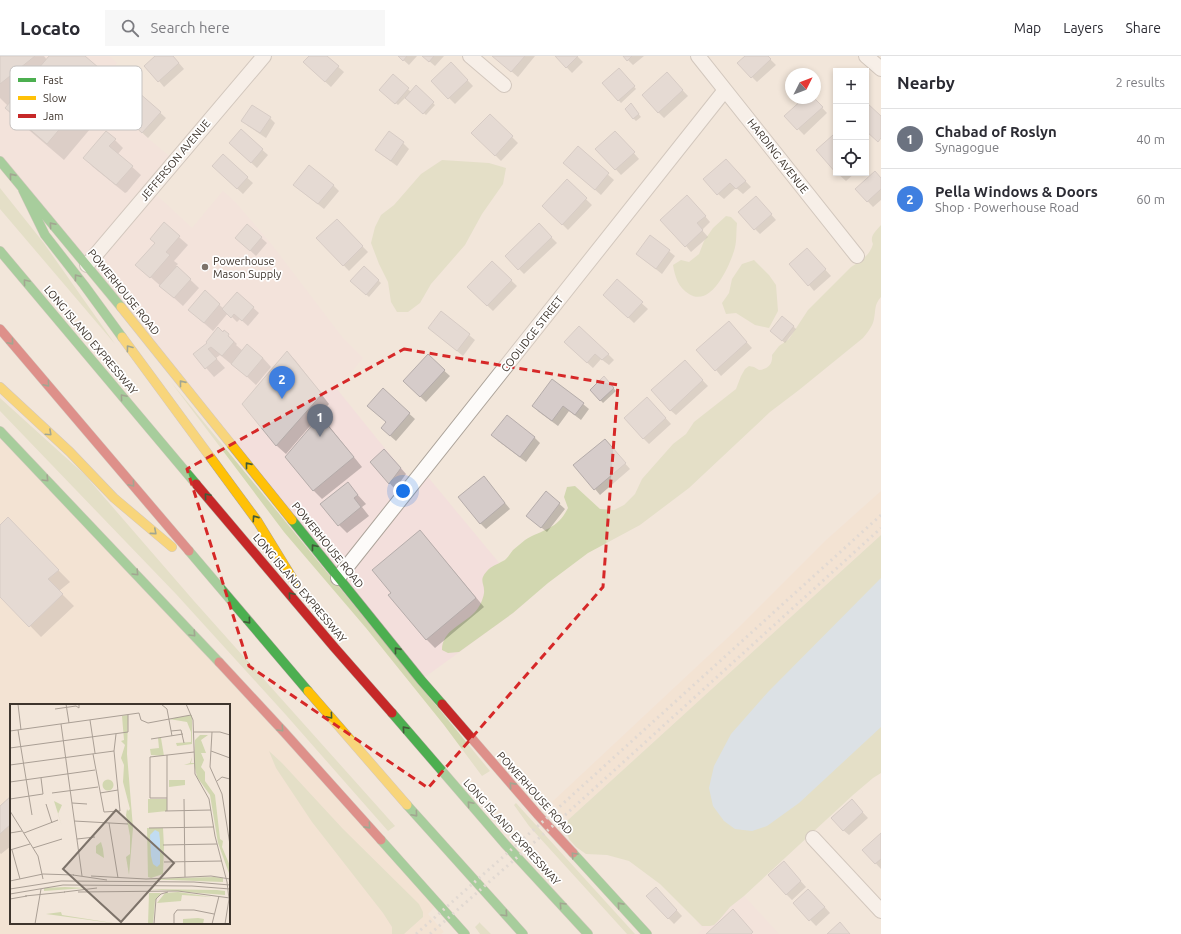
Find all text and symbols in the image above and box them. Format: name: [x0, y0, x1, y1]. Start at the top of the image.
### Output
search box: [105, 10, 385, 46]
text: Locato: [20, 17, 81, 39]
icon: search: [119, 17, 141, 39]
text: Search here: [151, 19, 230, 36]
text: Map: [1014, 20, 1041, 36]
text: Layers: [1063, 20, 1103, 36]
text: Share: [1125, 20, 1161, 36]
legend: [10, 66, 142, 130]
north arrow: [785, 68, 821, 104]
map controls: [833, 68, 869, 176]
button: +: [833, 68, 869, 104]
text: Nearby: [897, 73, 955, 92]
text: Fast: [43, 74, 64, 86]
text: 2 results: [1115, 75, 1165, 89]
text: Slow: [43, 92, 67, 104]
button: −: [833, 104, 869, 140]
text: Jam: [43, 110, 64, 122]
street label: HARDING AVENUE: [745, 116, 811, 196]
street label: JEFFERSON AVENUE: [138, 117, 212, 203]
text: Chabad of Roslyn: [935, 123, 1057, 140]
text: 1: [906, 132, 914, 146]
text: 40 m: [1136, 132, 1165, 146]
button: locate: [833, 140, 869, 176]
text: Synagogue: [935, 140, 999, 154]
one-way arrow: [9, 173, 16, 180]
text: Pella Windows & Doors: [935, 183, 1098, 200]
text: 2: [906, 192, 914, 206]
text: 60 m: [1136, 192, 1165, 206]
text: Shop · Powerhouse Road: [935, 200, 1079, 214]
one-way arrow: [50, 222, 57, 229]
street label: POWERHOUSE ROAD: [86, 247, 162, 337]
place label: Powerhouse Mason Supply: [213, 255, 282, 280]
marker: Powerhouse Mason Supply: [200, 262, 210, 272]
one-way arrow: [75, 274, 82, 281]
one-way arrow: [23, 279, 30, 286]
street label: LONG ISLAND EXPRESSWAY: [42, 283, 140, 397]
street label: COOLIDGE STREET: [499, 294, 565, 374]
one-way arrow: [7, 337, 14, 344]
one-way arrow: [127, 345, 134, 352]
pin: 2: [269, 366, 295, 399]
one-way arrow: [43, 380, 50, 387]
one-way arrow: [180, 381, 187, 388]
one-way arrow: [121, 394, 128, 401]
pin: 1: [307, 404, 333, 437]
one-way arrow: [44, 428, 52, 436]
one-way arrow: [246, 462, 253, 469]
one-way arrow: [41, 474, 49, 482]
one-way arrow: [127, 479, 134, 486]
your location: [393, 481, 413, 501]
one-way arrow: [205, 493, 212, 501]
street label: POWERHOUSE ROAD: [290, 500, 366, 590]
one-way arrow: [252, 515, 260, 522]
one-way arrow: [149, 527, 156, 534]
street label: LONG ISLAND EXPRESSWAY: [251, 531, 349, 645]
one-way arrow: [312, 545, 319, 552]
one-way arrow: [131, 568, 139, 576]
one-way arrow: [289, 593, 296, 600]
one-way arrow: [244, 616, 251, 623]
one-way arrow: [188, 629, 196, 637]
one-way arrow: [394, 647, 401, 654]
inset map: [10, 704, 230, 924]
one-way arrow: [325, 711, 333, 719]
one-way arrow: [277, 724, 284, 732]
one-way arrow: [403, 726, 410, 734]
street label: POWERHOUSE ROAD: [495, 749, 575, 837]
street label: LONG ISLAND EXPRESSWAY: [461, 777, 563, 888]
one-way arrow: [509, 783, 516, 790]
one-way arrow: [467, 801, 475, 809]
one-way arrow: [411, 809, 418, 817]
one-way arrow: [364, 821, 371, 829]
one-way arrow: [572, 852, 579, 859]
one-way arrow: [559, 902, 567, 910]
one-way arrow: [618, 902, 625, 910]
one-way arrow: [500, 909, 508, 917]

